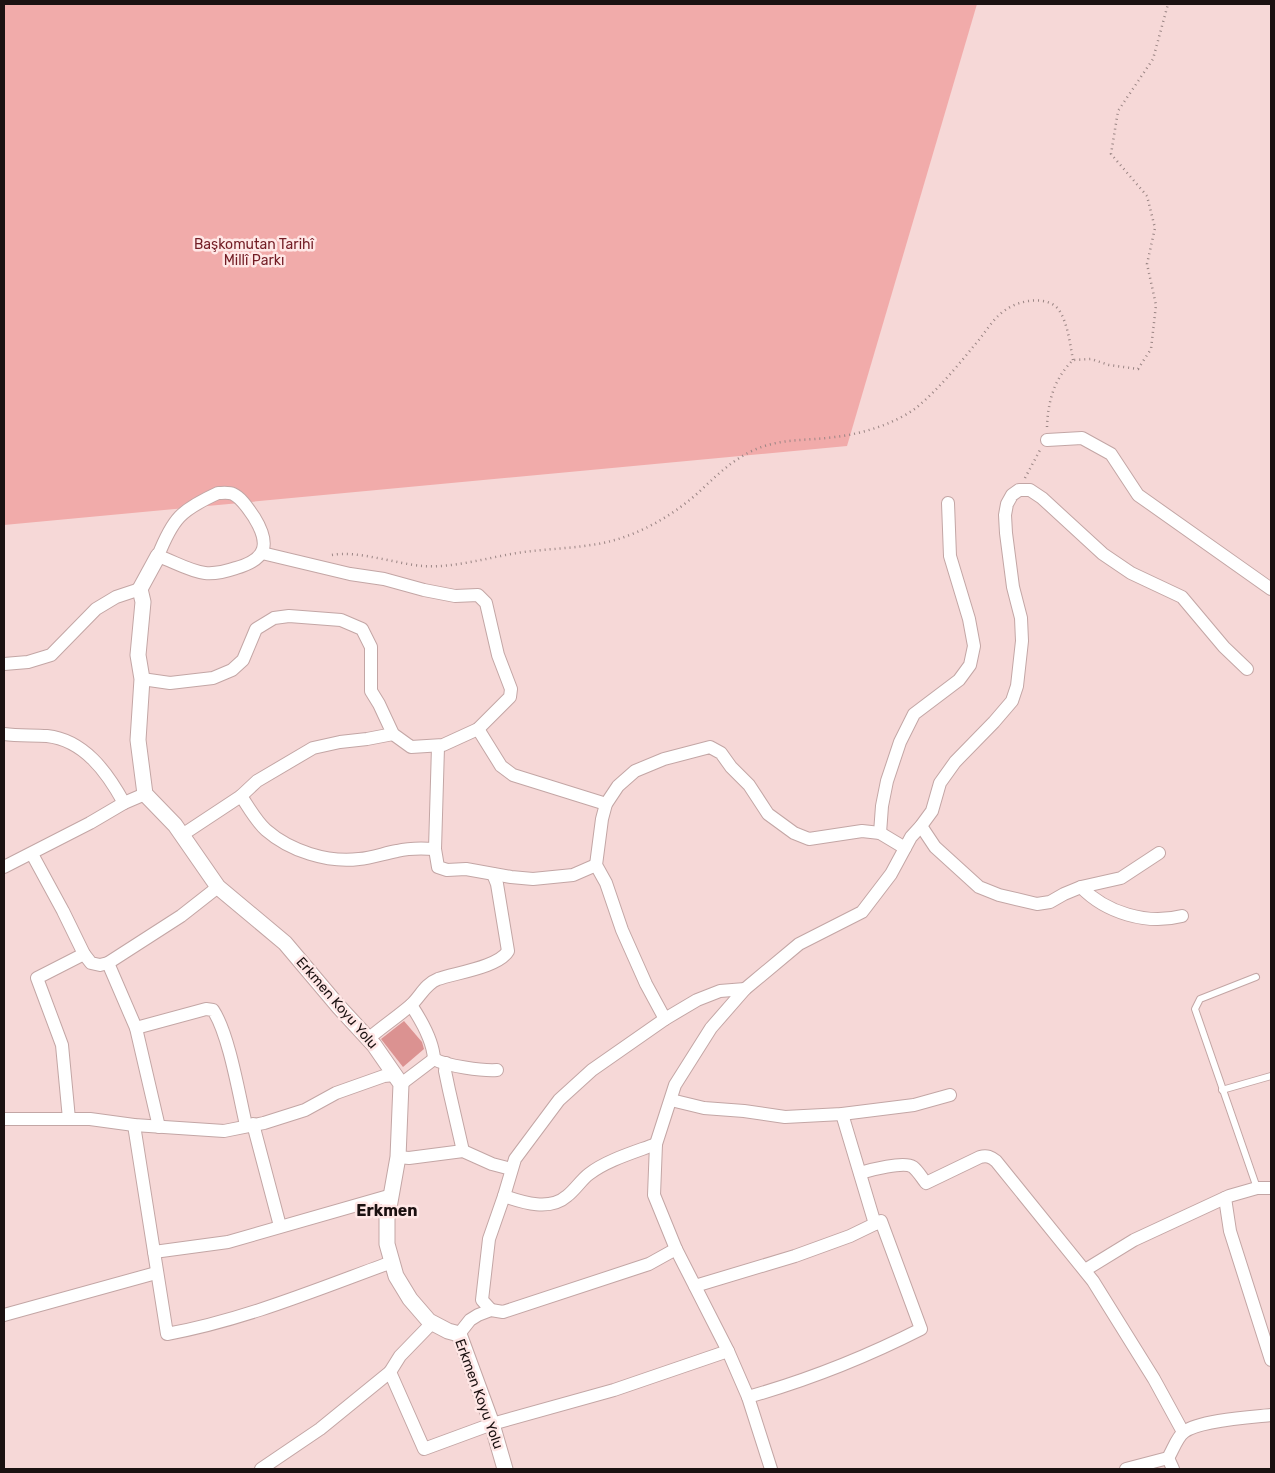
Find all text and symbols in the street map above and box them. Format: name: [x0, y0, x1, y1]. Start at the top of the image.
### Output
park label: Başkomutan Tarihî Millî Parkı: [194, 236, 315, 269]
street label: Erkmen Koyu Yolu: [293, 954, 381, 1052]
district label: Erkmen: [356, 1201, 418, 1220]
street label: Erkmen Koyu Yolu: [451, 1337, 507, 1451]

